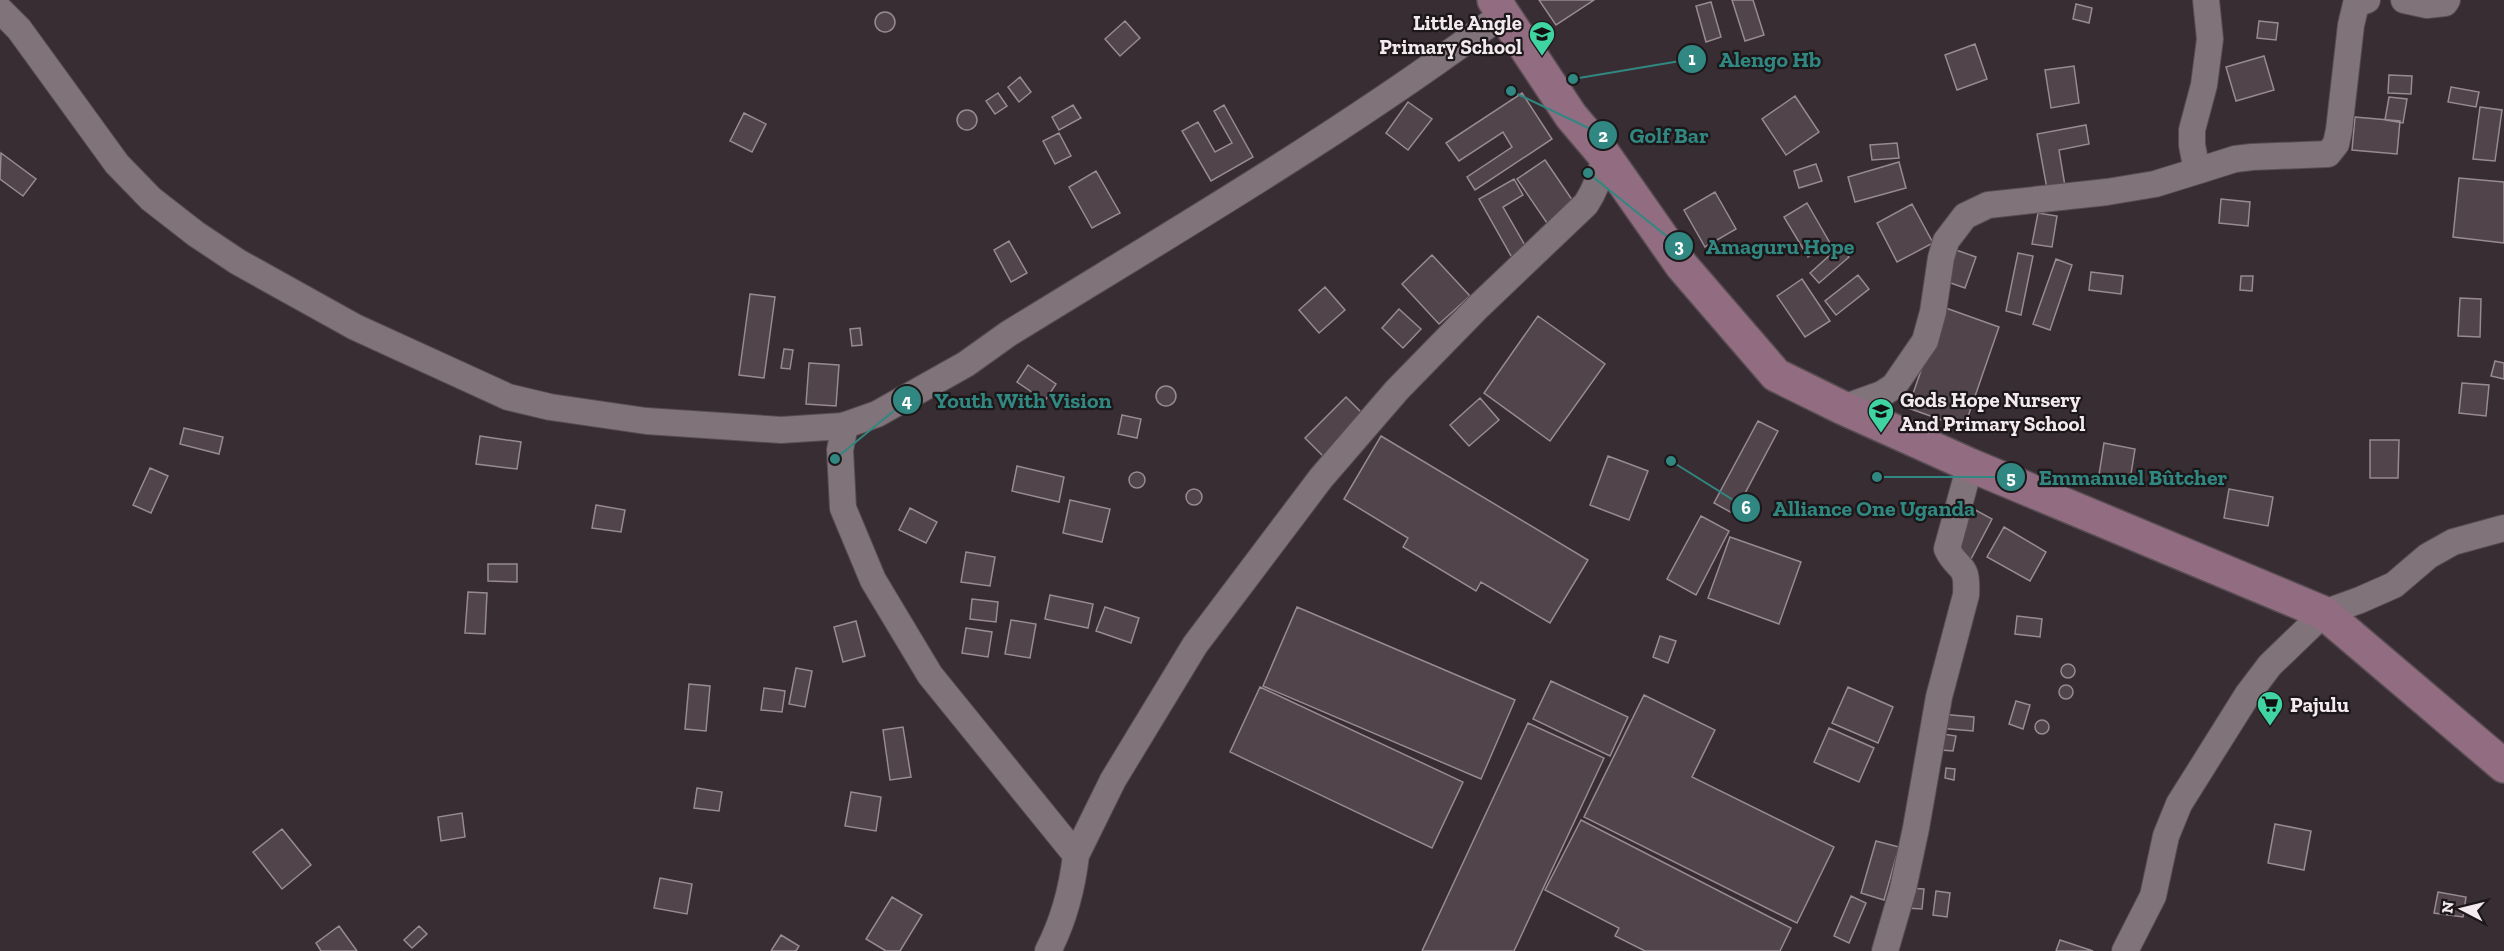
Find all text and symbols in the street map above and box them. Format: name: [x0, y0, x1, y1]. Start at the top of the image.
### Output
place label: Little Angle Primary School: [1379, 10, 1522, 59]
school or university icon: Little Angle Primary School: [1527, 19, 1557, 57]
callout: Alengo Hb: [1677, 39, 1833, 79]
text: Alengo Hb: [1719, 46, 1821, 73]
text: 1: [1688, 48, 1696, 70]
callout: Golf Bar: [1588, 115, 1721, 155]
text: Golf Bar: [1629, 122, 1709, 149]
text: 2: [1598, 125, 1608, 147]
callout: Amaguru Hope: [1664, 226, 1866, 266]
text: Amaguru Hope: [1706, 233, 1855, 260]
text: 3: [1674, 235, 1684, 257]
callout: Youth With Vision: [892, 380, 1124, 420]
text: Youth With Vision: [935, 387, 1111, 414]
place label: Gods Hope Nursery And Primary School: [1900, 387, 2085, 436]
text: 4: [902, 390, 912, 412]
school or university icon: Gods Hope Nursery And Primary School: [1866, 396, 1896, 434]
callout: Emmanuel Bûtcher: [1996, 457, 2239, 497]
text: Emmanuel Bûtcher: [2039, 464, 2228, 491]
text: 5: [2006, 467, 2016, 489]
callout: Alliance One Uganda: [1731, 488, 1987, 528]
text: Alliance One Uganda: [1773, 495, 1975, 522]
text: 6: [1741, 497, 1751, 519]
supermarket icon: Pajulu: [2255, 689, 2285, 727]
place label: Pajulu: [2290, 692, 2349, 717]
north arrow: [2432, 879, 2492, 939]
text: N: [2437, 900, 2458, 914]

